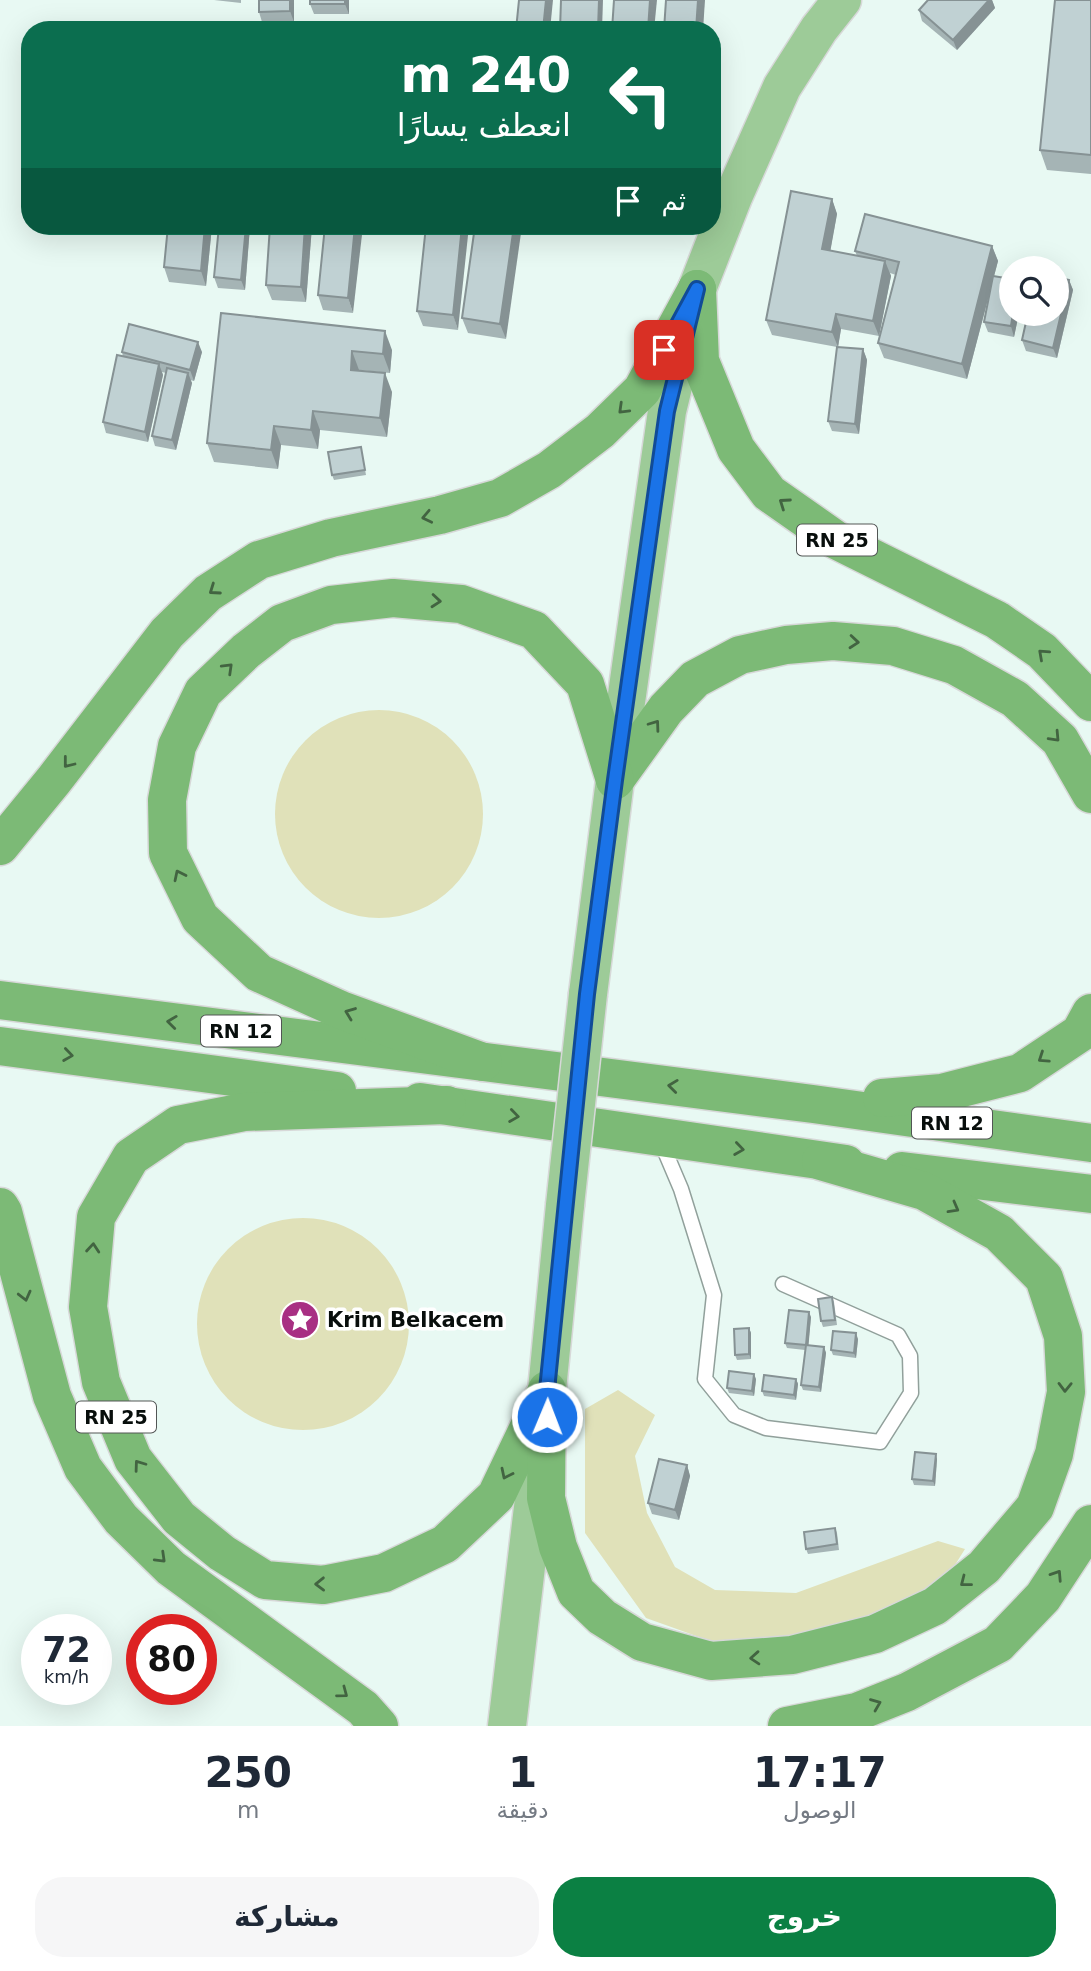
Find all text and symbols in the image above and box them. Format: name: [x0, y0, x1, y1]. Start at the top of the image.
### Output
text: 240 m: [401, 47, 571, 104]
icon: left: [595, 49, 686, 140]
text: انعطف يسارًا: [397, 106, 571, 144]
icon: arrive: [609, 182, 647, 220]
text: ثم: [661, 186, 686, 216]
map controls: [999, 256, 1069, 326]
button: search: [999, 256, 1069, 326]
pin: [634, 320, 694, 380]
icon: arrive: [645, 331, 683, 369]
one-way arrow: [618, 400, 631, 413]
one-way arrow: [779, 499, 792, 511]
one-way arrow: [421, 509, 433, 524]
road number: RN 25: [797, 524, 877, 555]
one-way arrow: [209, 581, 222, 594]
one-way arrow: [430, 594, 441, 609]
one-way arrow: [849, 635, 860, 650]
one-way arrow: [1038, 650, 1051, 662]
one-way arrow: [220, 663, 233, 676]
one-way arrow: [647, 720, 660, 733]
one-way arrow: [1046, 729, 1059, 742]
one-way arrow: [63, 755, 76, 767]
one-way arrow: [173, 870, 187, 882]
one-way arrow: [344, 1007, 356, 1021]
one-way arrow: [166, 1015, 178, 1030]
road number: RN 12: [201, 1015, 281, 1046]
one-way arrow: [62, 1048, 74, 1063]
one-way arrow: [1038, 1050, 1051, 1062]
one-way arrow: [667, 1079, 679, 1094]
road number: RN 12: [912, 1107, 992, 1138]
one-way arrow: [508, 1108, 520, 1123]
one-way arrow: [733, 1141, 745, 1156]
one-way arrow: [946, 1200, 959, 1213]
one-way arrow: [85, 1242, 100, 1253]
one-way arrow: [17, 1290, 31, 1302]
place icon: Krim Belkacem: [279, 1299, 321, 1341]
place label: Krim Belkacem: [327, 1308, 504, 1332]
position arrow: [510, 1380, 584, 1454]
one-way arrow: [1057, 1382, 1073, 1393]
road number: RN 25: [76, 1401, 156, 1432]
one-way arrow: [134, 1460, 147, 1473]
one-way arrow: [501, 1467, 515, 1479]
one-way arrow: [153, 1549, 166, 1562]
one-way arrow: [1049, 1569, 1062, 1582]
one-way arrow: [961, 1574, 973, 1587]
one-way arrow: [314, 1576, 324, 1592]
speed limit sign: 80: [126, 1614, 217, 1705]
text: 72: [42, 1630, 91, 1670]
one-way arrow: [749, 1650, 760, 1665]
text: km/h: [44, 1666, 89, 1687]
one-way arrow: [336, 1685, 348, 1698]
one-way arrow: [870, 1699, 882, 1713]
text: 250: [204, 1748, 292, 1797]
text: 1: [508, 1748, 537, 1797]
text: 17:17: [753, 1748, 887, 1797]
text: m: [237, 1797, 259, 1823]
text: دقيقة: [496, 1797, 549, 1823]
text: الوصول: [783, 1797, 856, 1823]
button: مشاركة: [35, 1877, 539, 1957]
button: خروج: [553, 1877, 1056, 1957]

